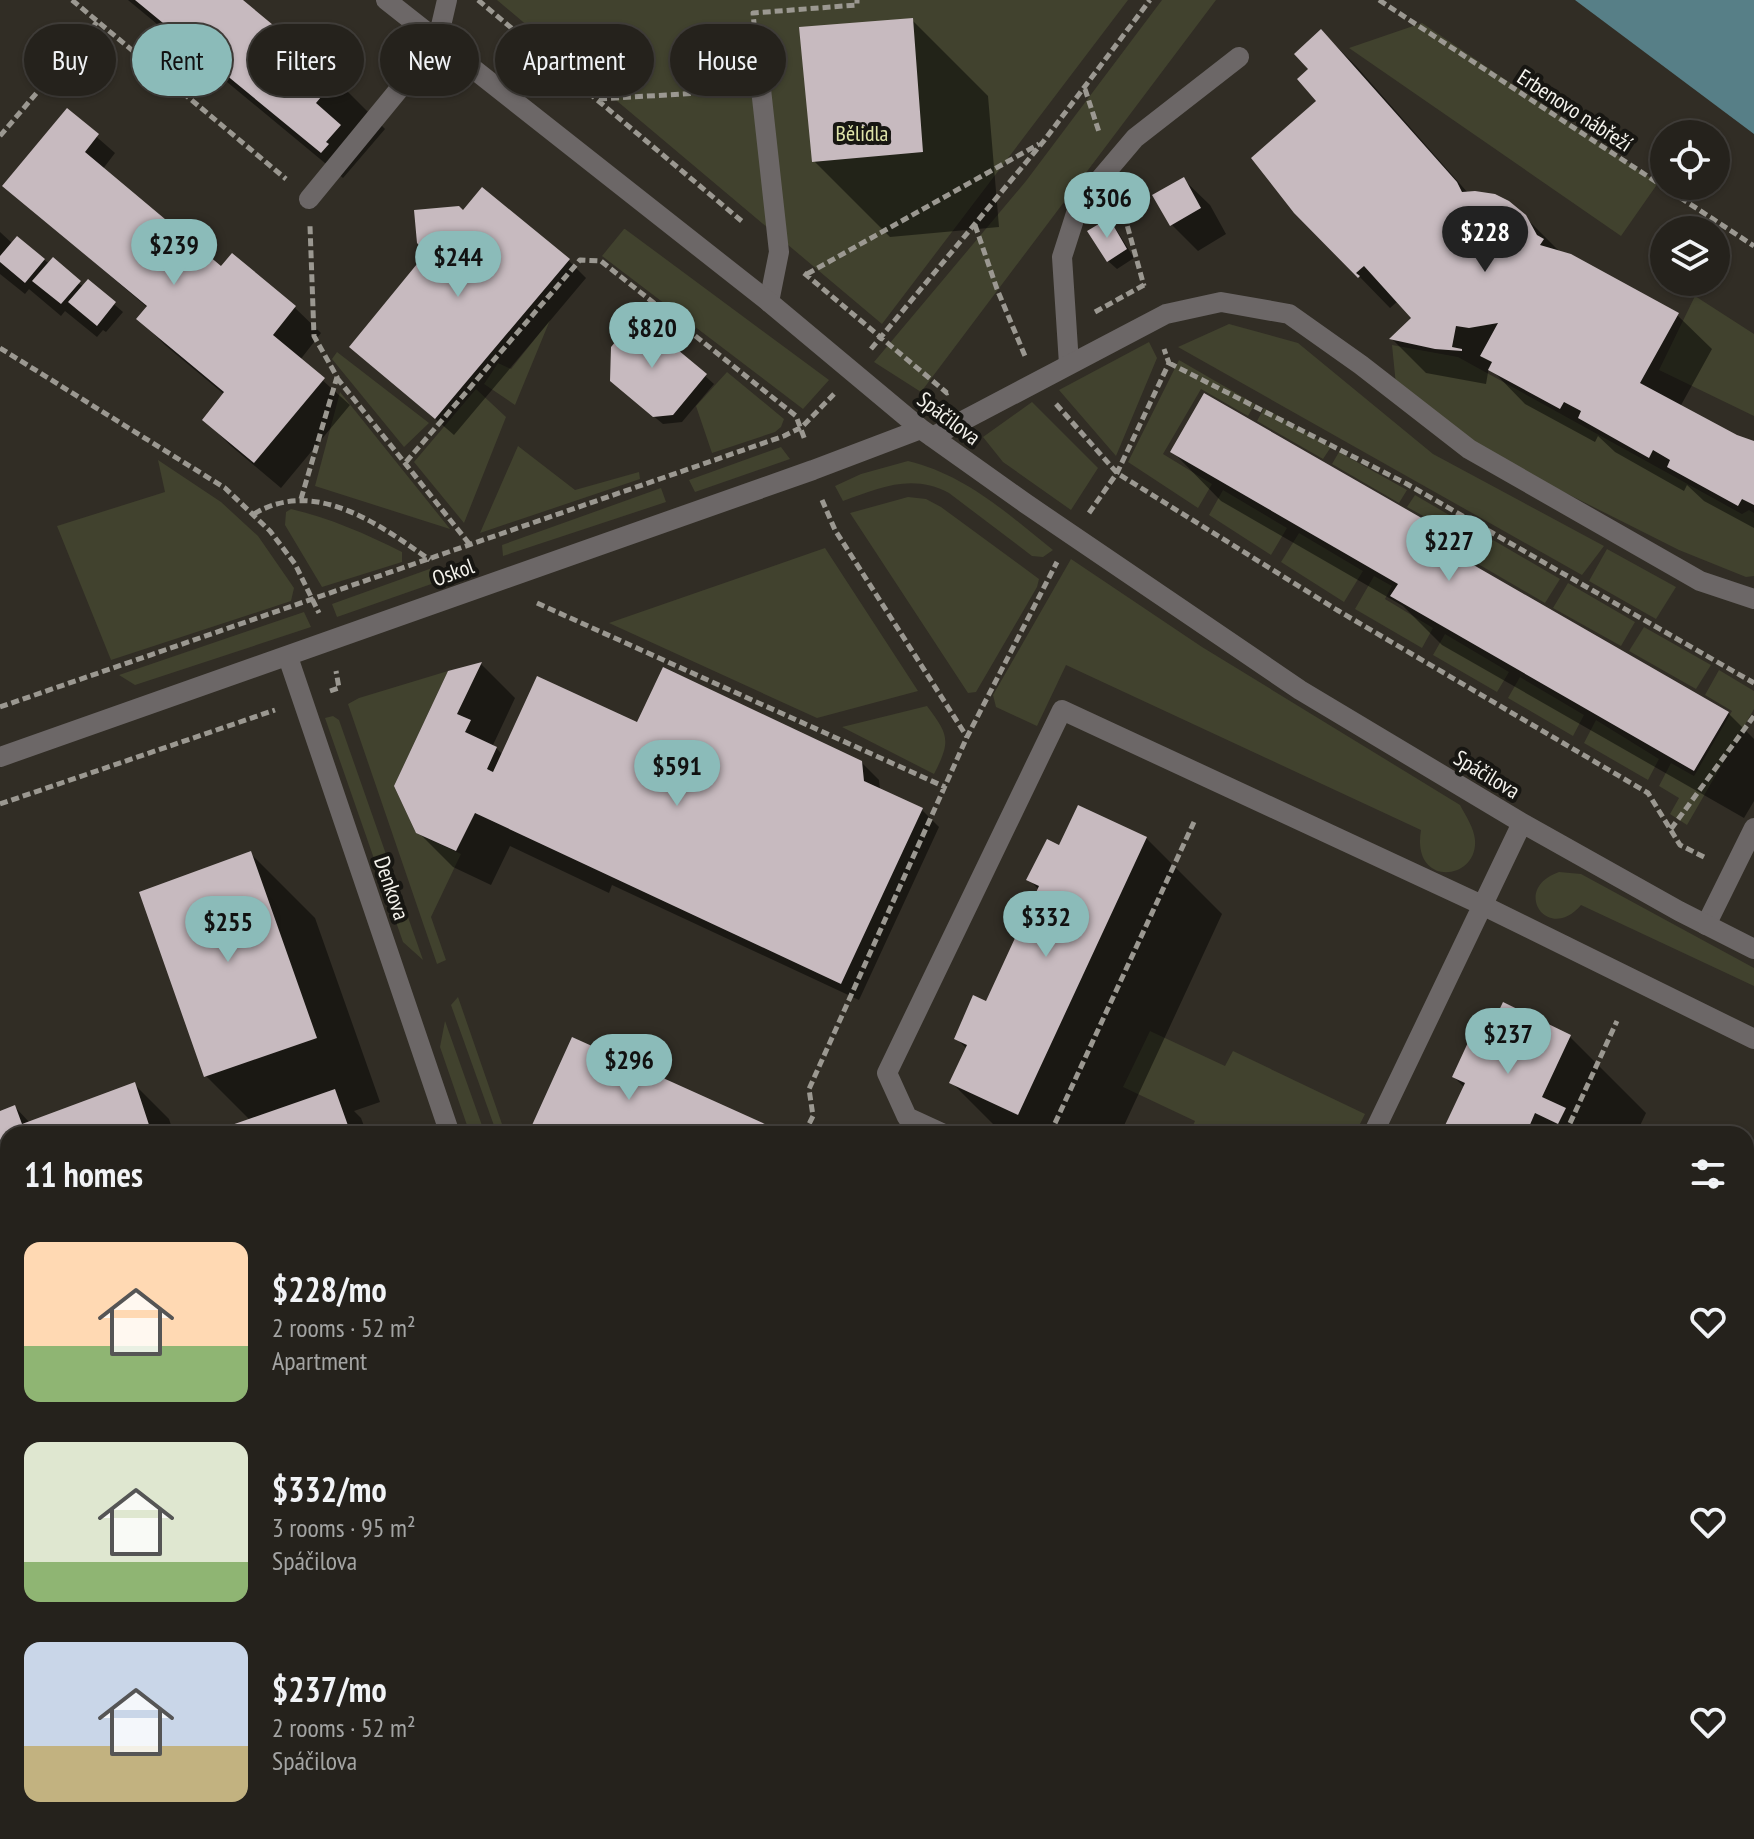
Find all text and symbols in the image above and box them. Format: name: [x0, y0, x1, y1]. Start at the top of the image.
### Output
chip: Buy: [24, 24, 116, 96]
chip: Rent: [132, 24, 232, 96]
chip: Filters: [248, 24, 364, 96]
chip: New: [380, 24, 479, 96]
chip: Apartment: [495, 24, 654, 96]
chip: House: [670, 24, 786, 96]
street label: Erbenovo nábřeží: [1512, 62, 1638, 158]
park label: Bělidla: [836, 119, 888, 147]
map controls: [1650, 120, 1730, 296]
button: locate: [1650, 120, 1730, 200]
pin: $306: [1060, 172, 1154, 240]
text: $306: [1082, 181, 1132, 214]
pin: $228: [1438, 206, 1532, 274]
text: $228: [1460, 215, 1510, 248]
button: layers: [1650, 216, 1730, 296]
pin: $239: [127, 219, 221, 287]
text: $239: [149, 228, 199, 261]
pin: $244: [411, 231, 505, 299]
text: $244: [433, 240, 483, 273]
pin: $820: [605, 302, 699, 370]
text: $820: [627, 311, 677, 344]
street label: Spáčilova: [912, 385, 986, 451]
pin: $227: [1402, 515, 1496, 583]
text: $227: [1424, 524, 1474, 557]
street label: Oskol: [428, 551, 479, 592]
pin: $591: [630, 740, 724, 808]
street label: Spáčilova: [1449, 743, 1525, 805]
text: $591: [652, 749, 702, 782]
street label: Denkova: [368, 853, 416, 923]
pin: $332: [999, 891, 1093, 959]
pin: $255: [181, 896, 275, 964]
text: $332: [1021, 900, 1071, 933]
text: $255: [203, 905, 253, 938]
pin: $237: [1461, 1008, 1555, 1076]
text: $237: [1483, 1017, 1533, 1050]
pin: $296: [582, 1034, 676, 1102]
text: $296: [604, 1043, 654, 1076]
text: 11 homes: [24, 1152, 143, 1196]
icon: filters: [1686, 1152, 1730, 1196]
text: $228/mo: [272, 1267, 387, 1311]
icon: home: [88, 1274, 184, 1370]
icon: heart: [1686, 1300, 1730, 1344]
text: 2 rooms · 52 m²: [272, 1311, 416, 1344]
text: Apartment: [272, 1344, 367, 1377]
text: $332/mo: [272, 1467, 387, 1511]
icon: home: [88, 1474, 184, 1570]
icon: heart: [1686, 1500, 1730, 1544]
text: 3 rooms · 95 m²: [272, 1511, 416, 1544]
text: Spáčilova: [272, 1544, 357, 1577]
text: $237/mo: [272, 1667, 387, 1711]
icon: home: [88, 1674, 184, 1770]
icon: heart: [1686, 1700, 1730, 1744]
text: 2 rooms · 52 m²: [272, 1711, 416, 1744]
text: Spáčilova: [272, 1744, 357, 1777]

